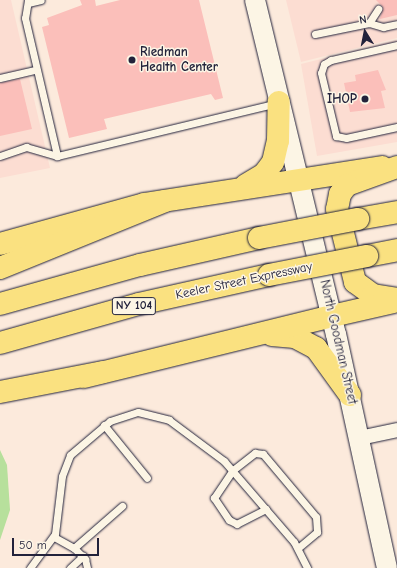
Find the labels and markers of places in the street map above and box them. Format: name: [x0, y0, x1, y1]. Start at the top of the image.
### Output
place label: Riedman Health Center: [140, 45, 218, 76]
marker: Riedman Health Center: [127, 55, 137, 65]
place label: IHOP: [327, 91, 357, 107]
marker: IHOP: [360, 94, 370, 104]

